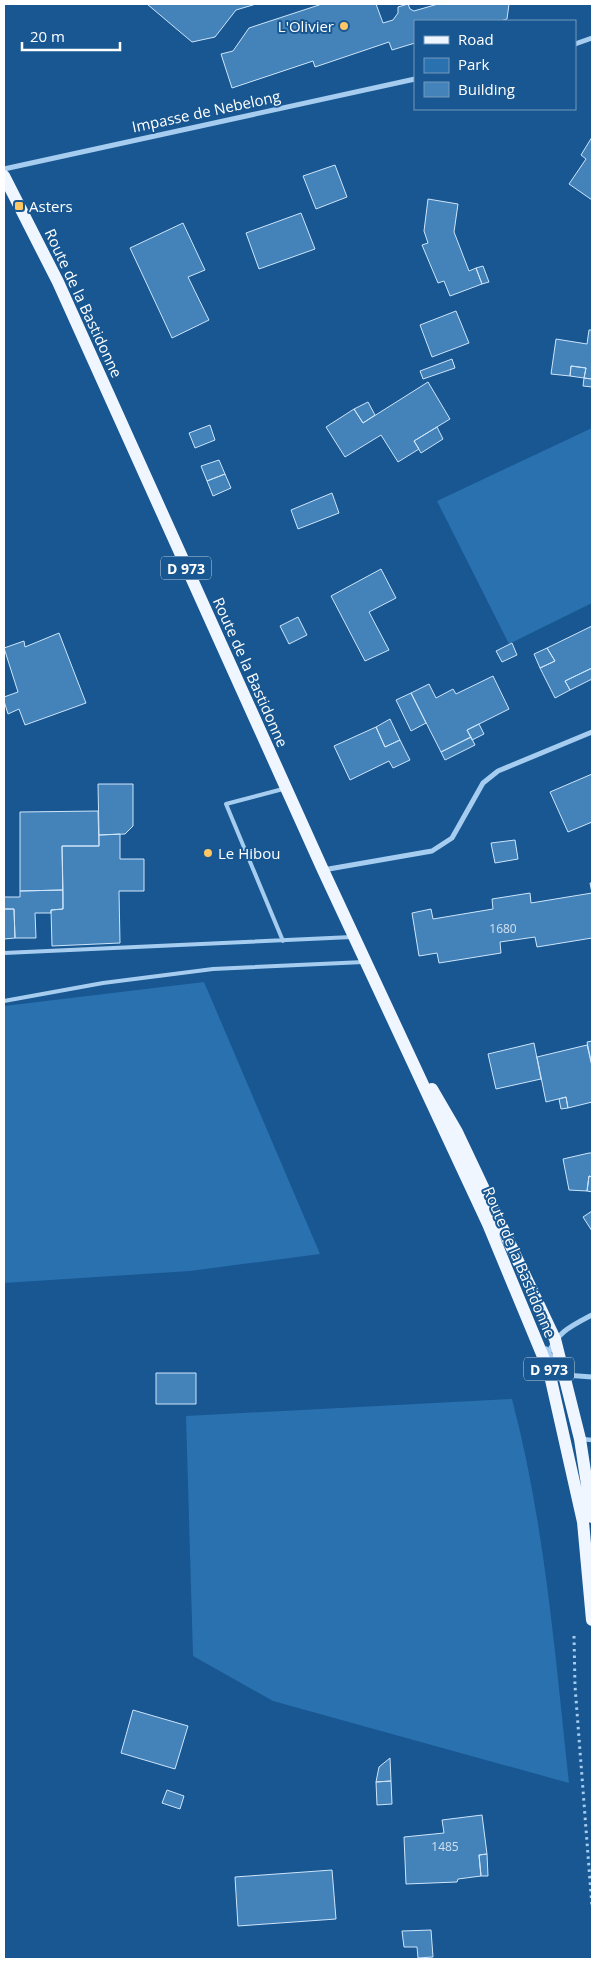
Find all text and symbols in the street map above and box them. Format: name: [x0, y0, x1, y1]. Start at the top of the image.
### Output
place label: L'Olivier: [278, 16, 334, 36]
scale bar: [22, 20, 120, 52]
marker: L'Olivier: [338, 20, 350, 32]
legend: [414, 20, 576, 110]
text: 20 m: [30, 26, 65, 46]
text: Road: [458, 29, 494, 49]
text: Park: [458, 54, 489, 74]
text: Building: [458, 79, 515, 99]
street label: Impasse de Nebelong: [130, 86, 282, 136]
place label: Asters: [29, 196, 73, 216]
marker: Asters: [13, 200, 25, 212]
street label: Route de la Bastidonne: [41, 225, 127, 381]
road number: D 973: [161, 556, 211, 580]
street label: Route de la Bastidonne: [209, 594, 293, 750]
place label: Le Hibou: [218, 843, 280, 863]
marker: Le Hibou: [202, 847, 214, 859]
house number: 1680: [489, 920, 517, 937]
street label: Route de la Bastidonne: [479, 1184, 561, 1340]
road number: D 973: [524, 1358, 574, 1380]
house number: 1485: [431, 1838, 459, 1855]

